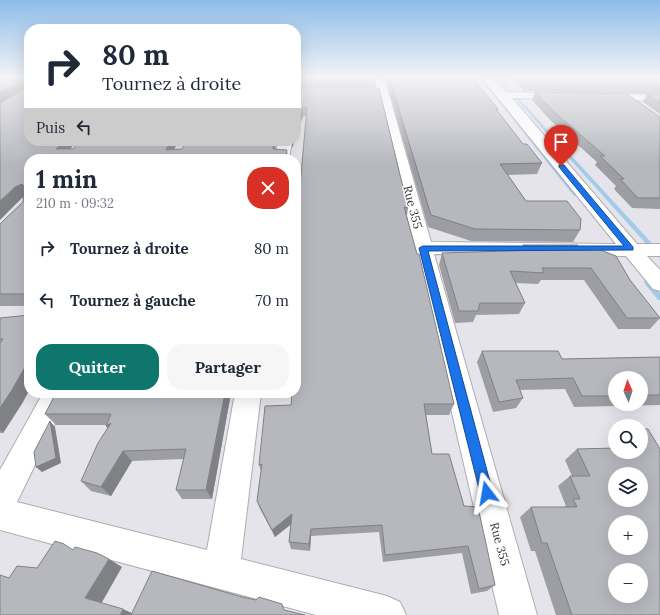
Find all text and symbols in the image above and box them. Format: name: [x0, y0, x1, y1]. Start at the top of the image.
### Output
text: 80 m: [102, 37, 169, 73]
icon: right: [36, 40, 88, 92]
text: Tournez à droite: [102, 72, 241, 95]
icon: left: [73, 116, 95, 138]
text: Puis: [36, 118, 65, 137]
pin: [544, 125, 578, 166]
icon: arrive: [550, 131, 572, 153]
text: 1 min: [36, 164, 97, 195]
button: close: [247, 167, 289, 209]
street label: Rue 355: [400, 184, 426, 230]
text: 210 m · 09:32: [36, 195, 114, 212]
icon: right: [36, 237, 58, 259]
text: Tournez à droite: [70, 239, 189, 258]
text: 80 m: [254, 239, 289, 258]
icon: left: [36, 289, 58, 311]
text: Tournez à gauche: [70, 291, 196, 310]
text: 70 m: [255, 291, 289, 310]
button: Quitter: [36, 344, 159, 390]
button: Partager: [167, 344, 289, 390]
north arrow: [608, 371, 648, 411]
map controls: [608, 371, 648, 603]
button: search: [608, 419, 648, 459]
button: layers: [608, 467, 648, 507]
position arrow: [466, 472, 508, 514]
button: +: [608, 515, 648, 555]
street label: Rue 355: [487, 521, 513, 567]
button: −: [608, 563, 648, 603]

